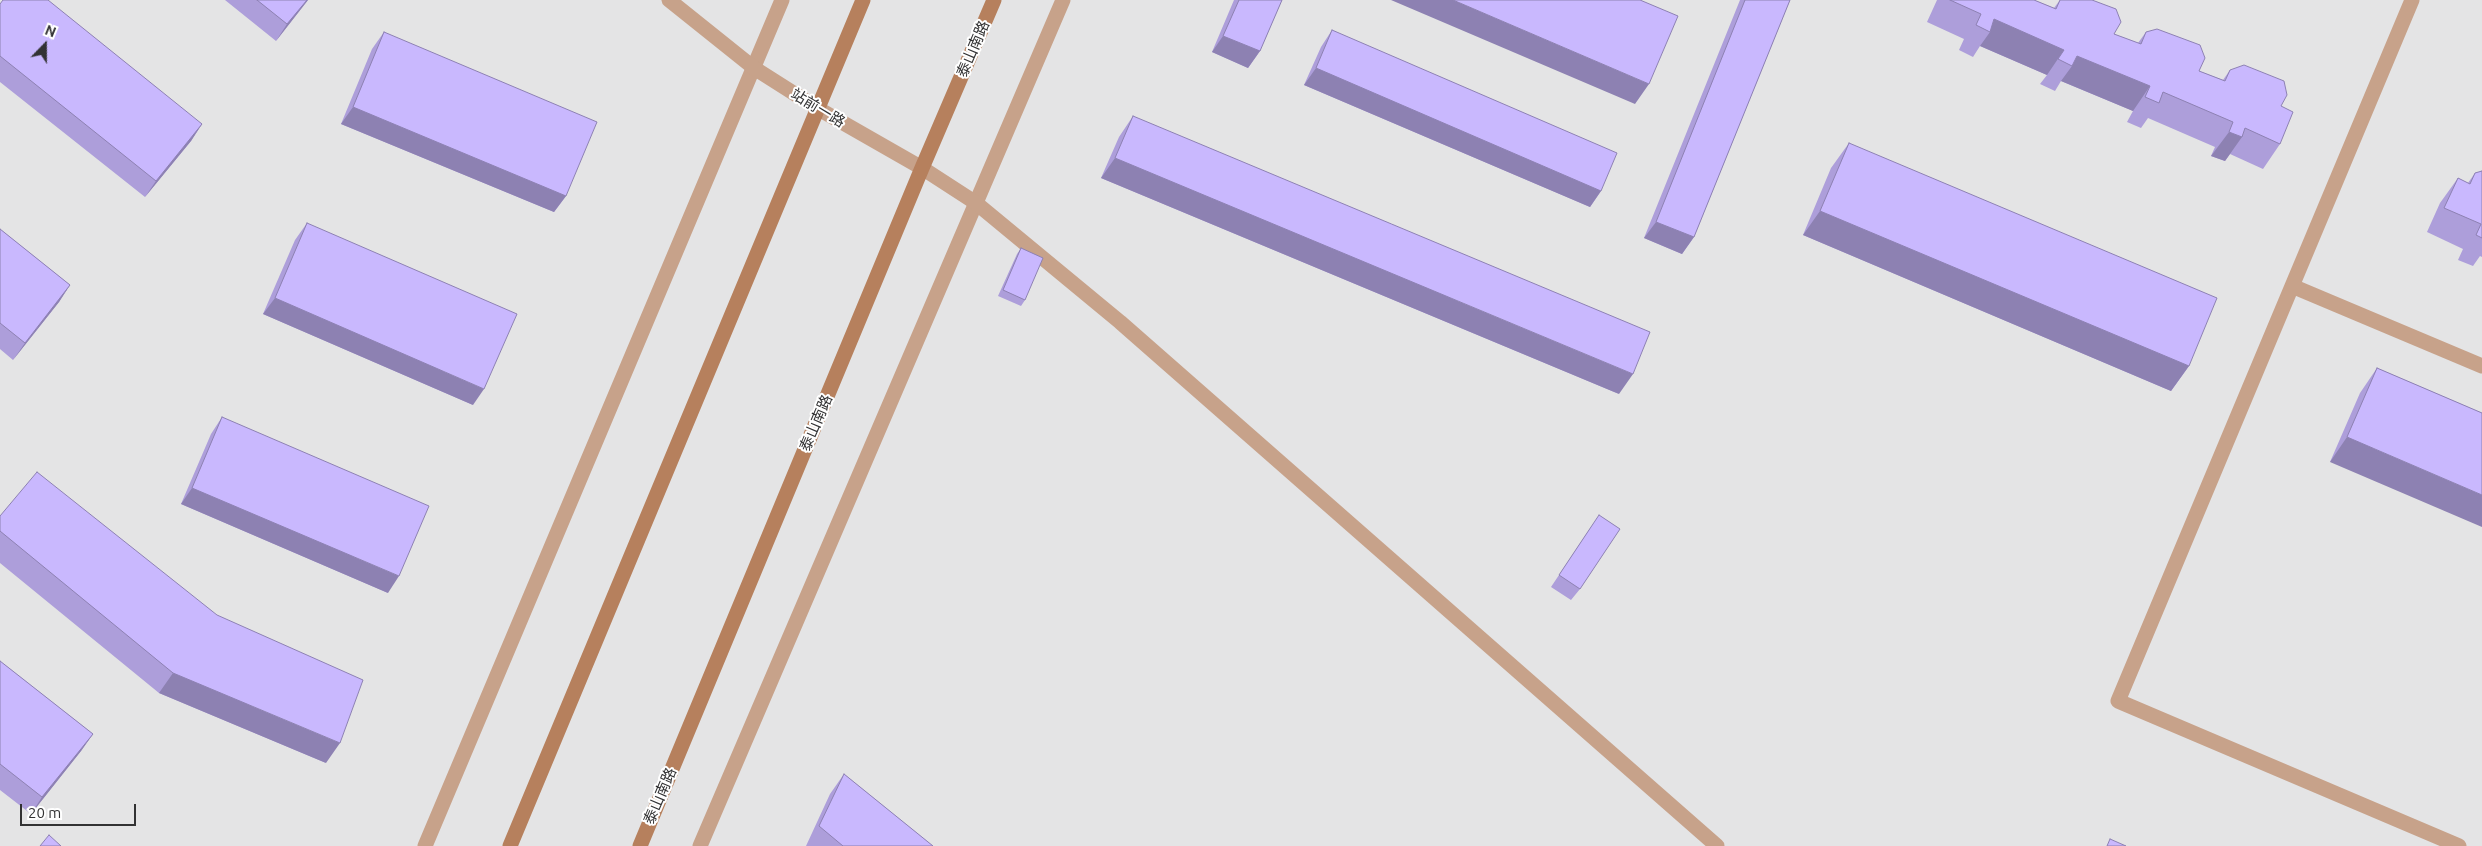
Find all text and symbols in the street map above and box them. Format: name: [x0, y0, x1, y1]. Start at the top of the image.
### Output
street label: 泰山南路: [953, 18, 993, 80]
north arrow: [20, 20, 70, 70]
text: N: [43, 22, 58, 40]
street label: 站前一路: [788, 85, 848, 131]
street label: 泰山南路: [796, 392, 836, 454]
street label: 泰山南路: [640, 765, 680, 827]
scale bar: [22, 794, 139, 826]
text: 20 m: [28, 804, 61, 821]

